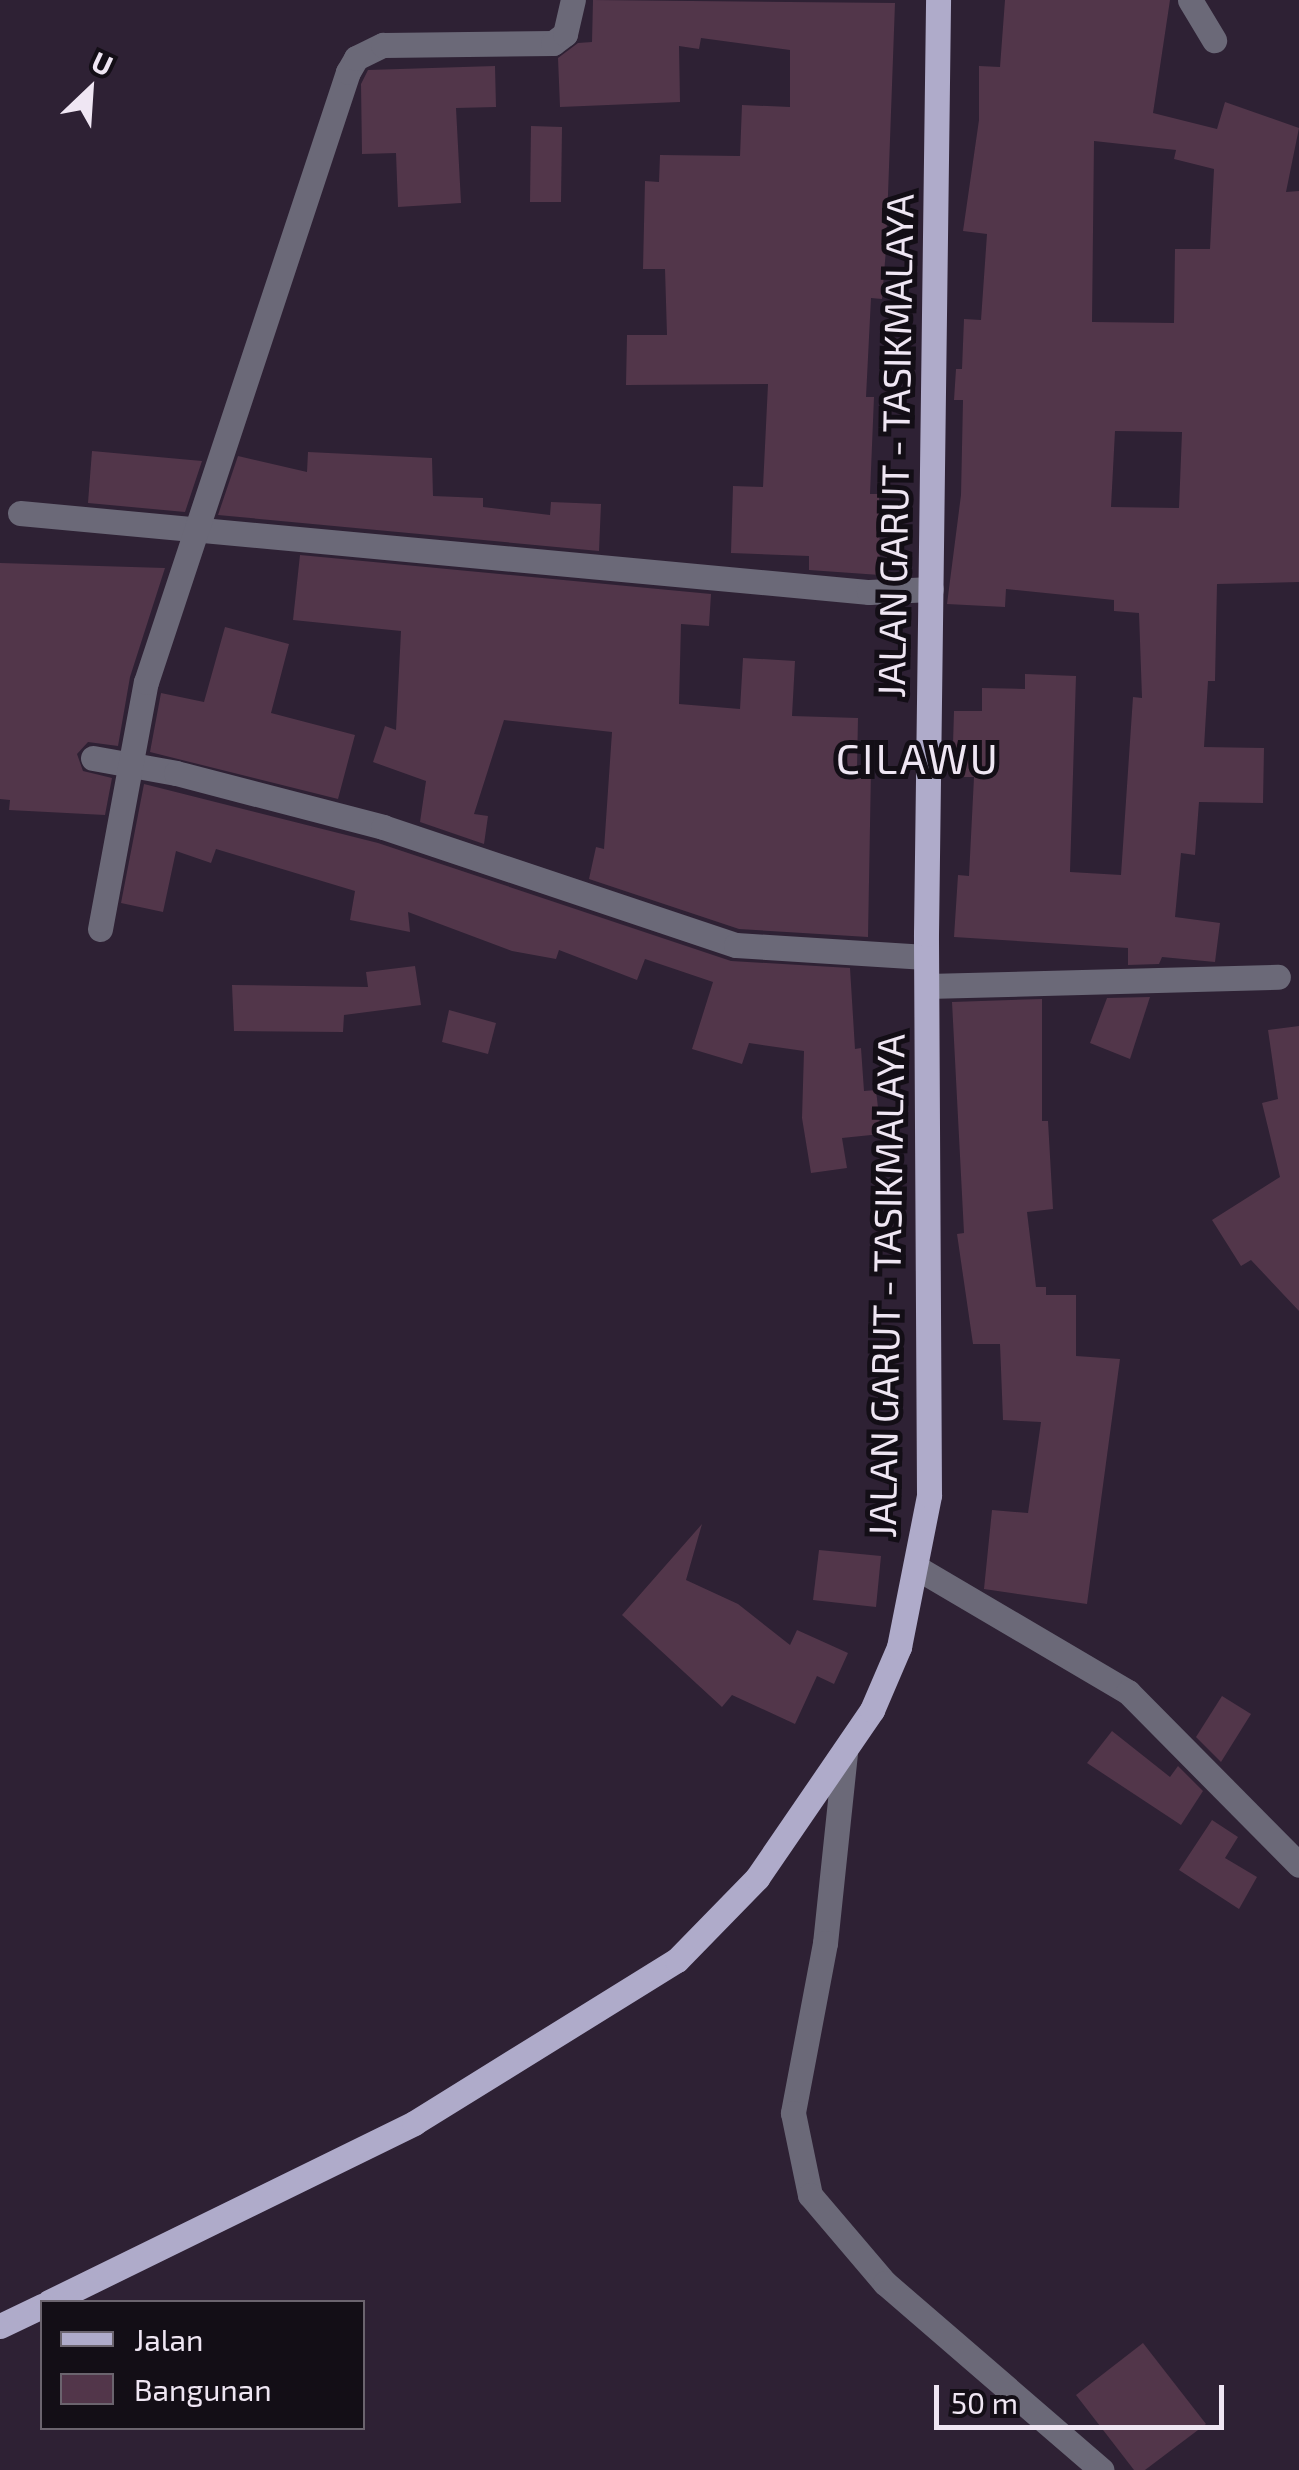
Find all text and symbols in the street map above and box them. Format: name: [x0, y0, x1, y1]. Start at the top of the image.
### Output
north arrow: [40, 40, 140, 140]
text: U: [87, 43, 119, 82]
street label: JALAN GARUT - TASIKMALAYA: [868, 193, 922, 699]
district label: CILAWU: [836, 732, 1000, 782]
street label: JALAN GARUT - TASIKMALAYA: [859, 1033, 913, 1539]
legend: [40, 2300, 365, 2430]
text: Jalan: [134, 2321, 203, 2357]
scale bar: [939, 2365, 1229, 2427]
text: Bangunan: [134, 2371, 272, 2407]
text: 50 m: [951, 2384, 1018, 2420]

